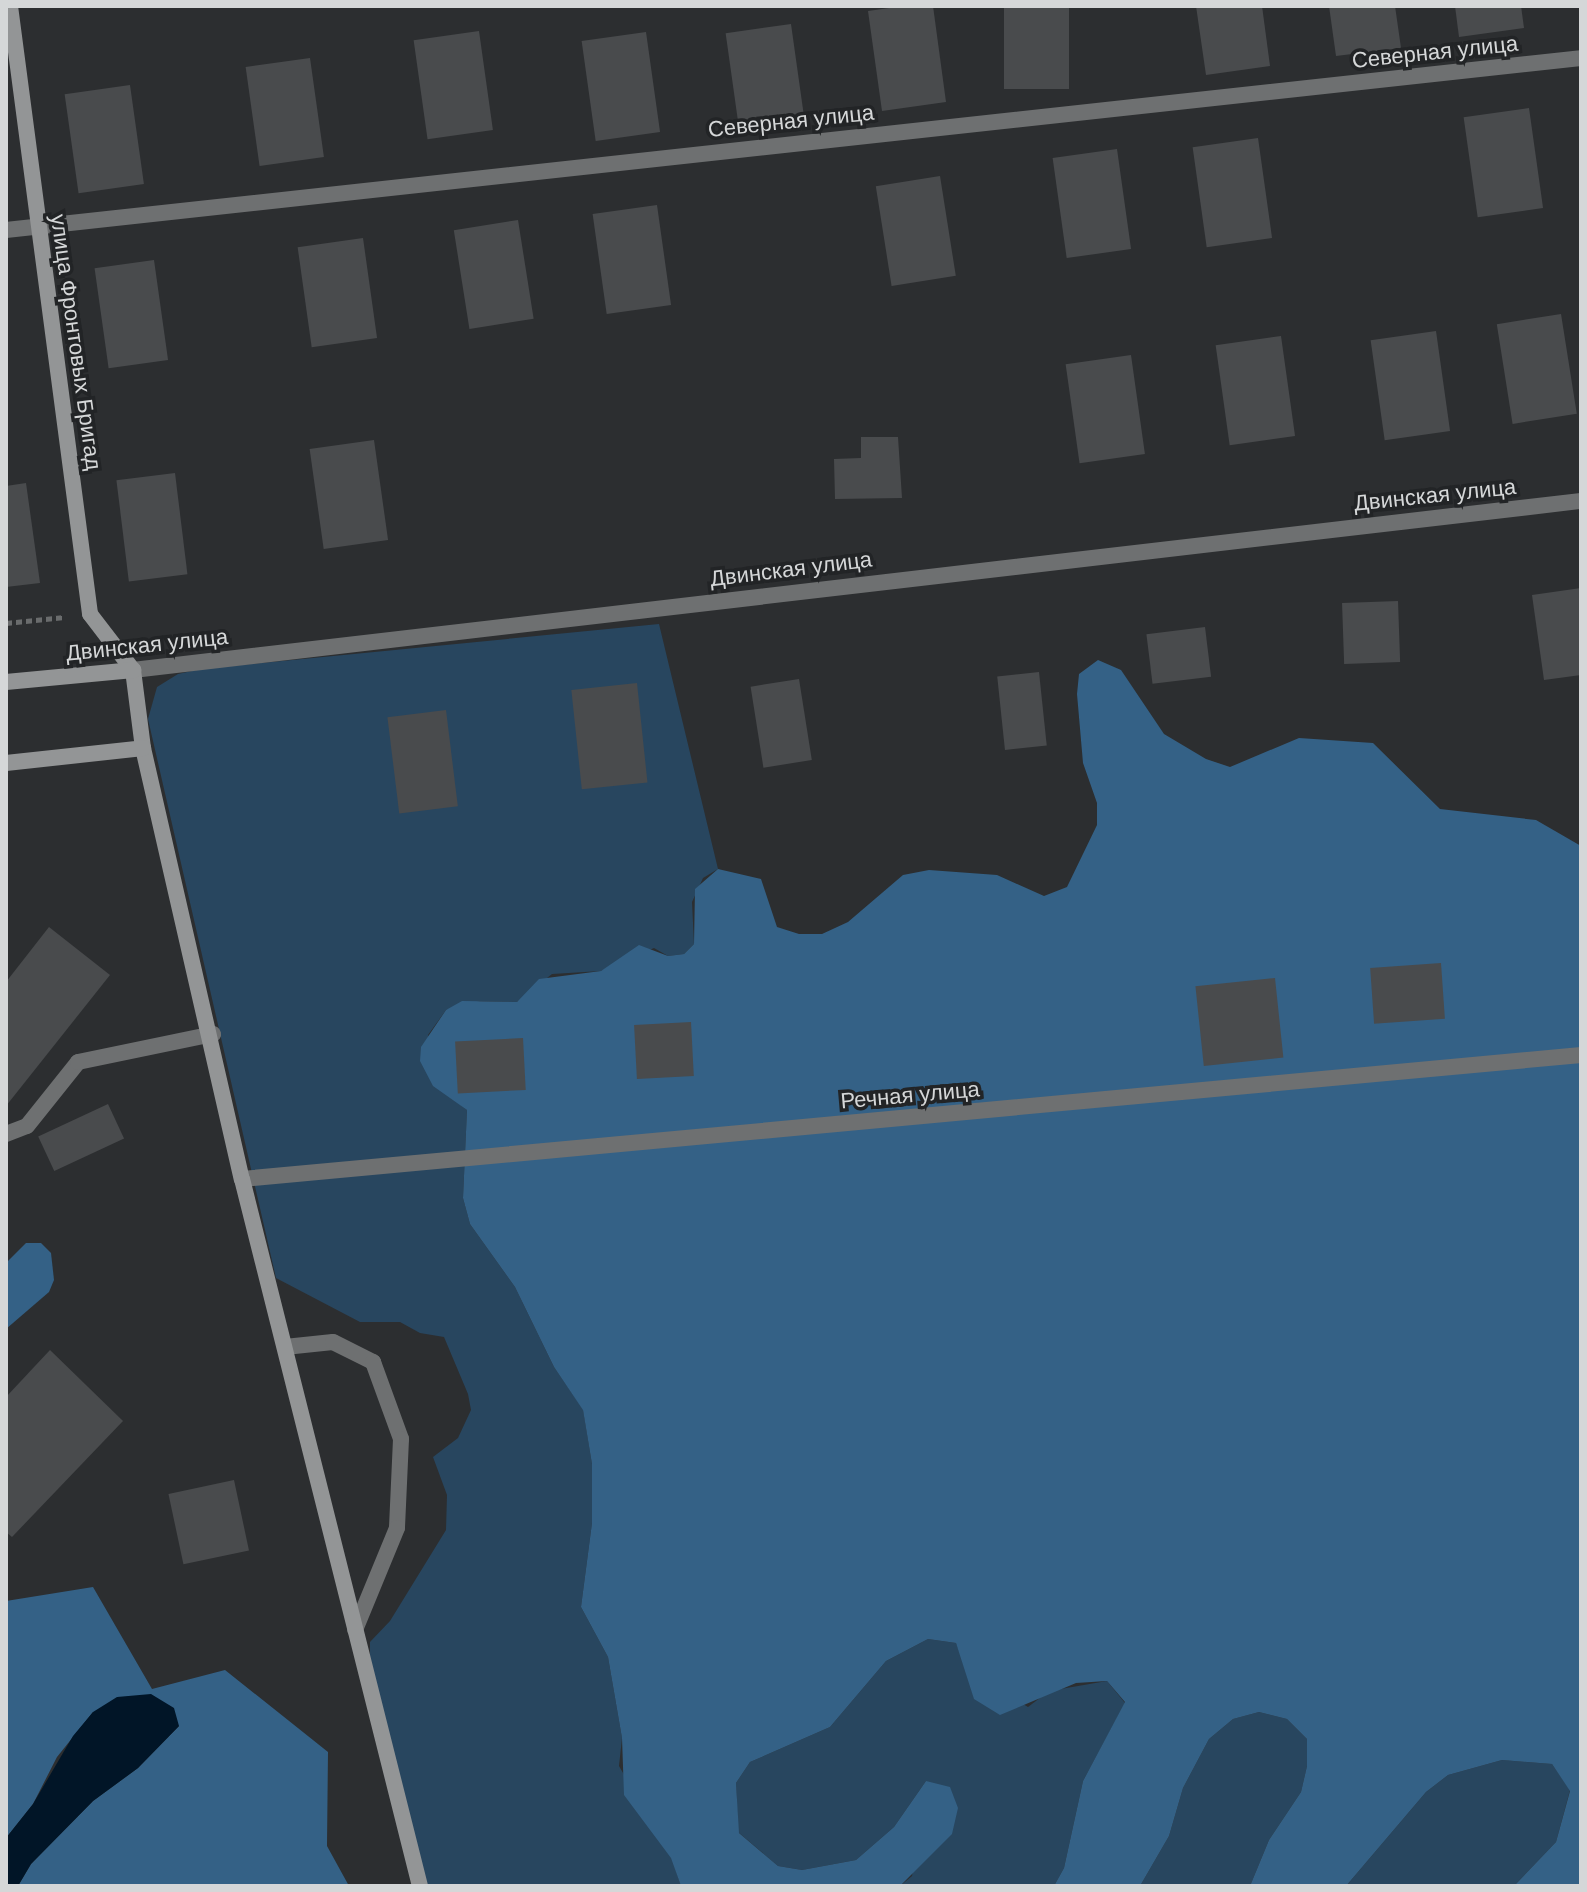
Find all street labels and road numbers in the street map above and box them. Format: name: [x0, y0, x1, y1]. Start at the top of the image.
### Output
street label: Северная улица: [1351, 30, 1519, 74]
street label: Северная улица: [707, 99, 875, 143]
street label: улица Фронтовых Бригад: [45, 212, 107, 472]
street label: Двинская улица: [1353, 473, 1517, 517]
street label: Двинская улица: [709, 546, 873, 592]
street label: Двинская улица: [65, 623, 229, 667]
street label: Речная улица: [839, 1076, 981, 1114]

